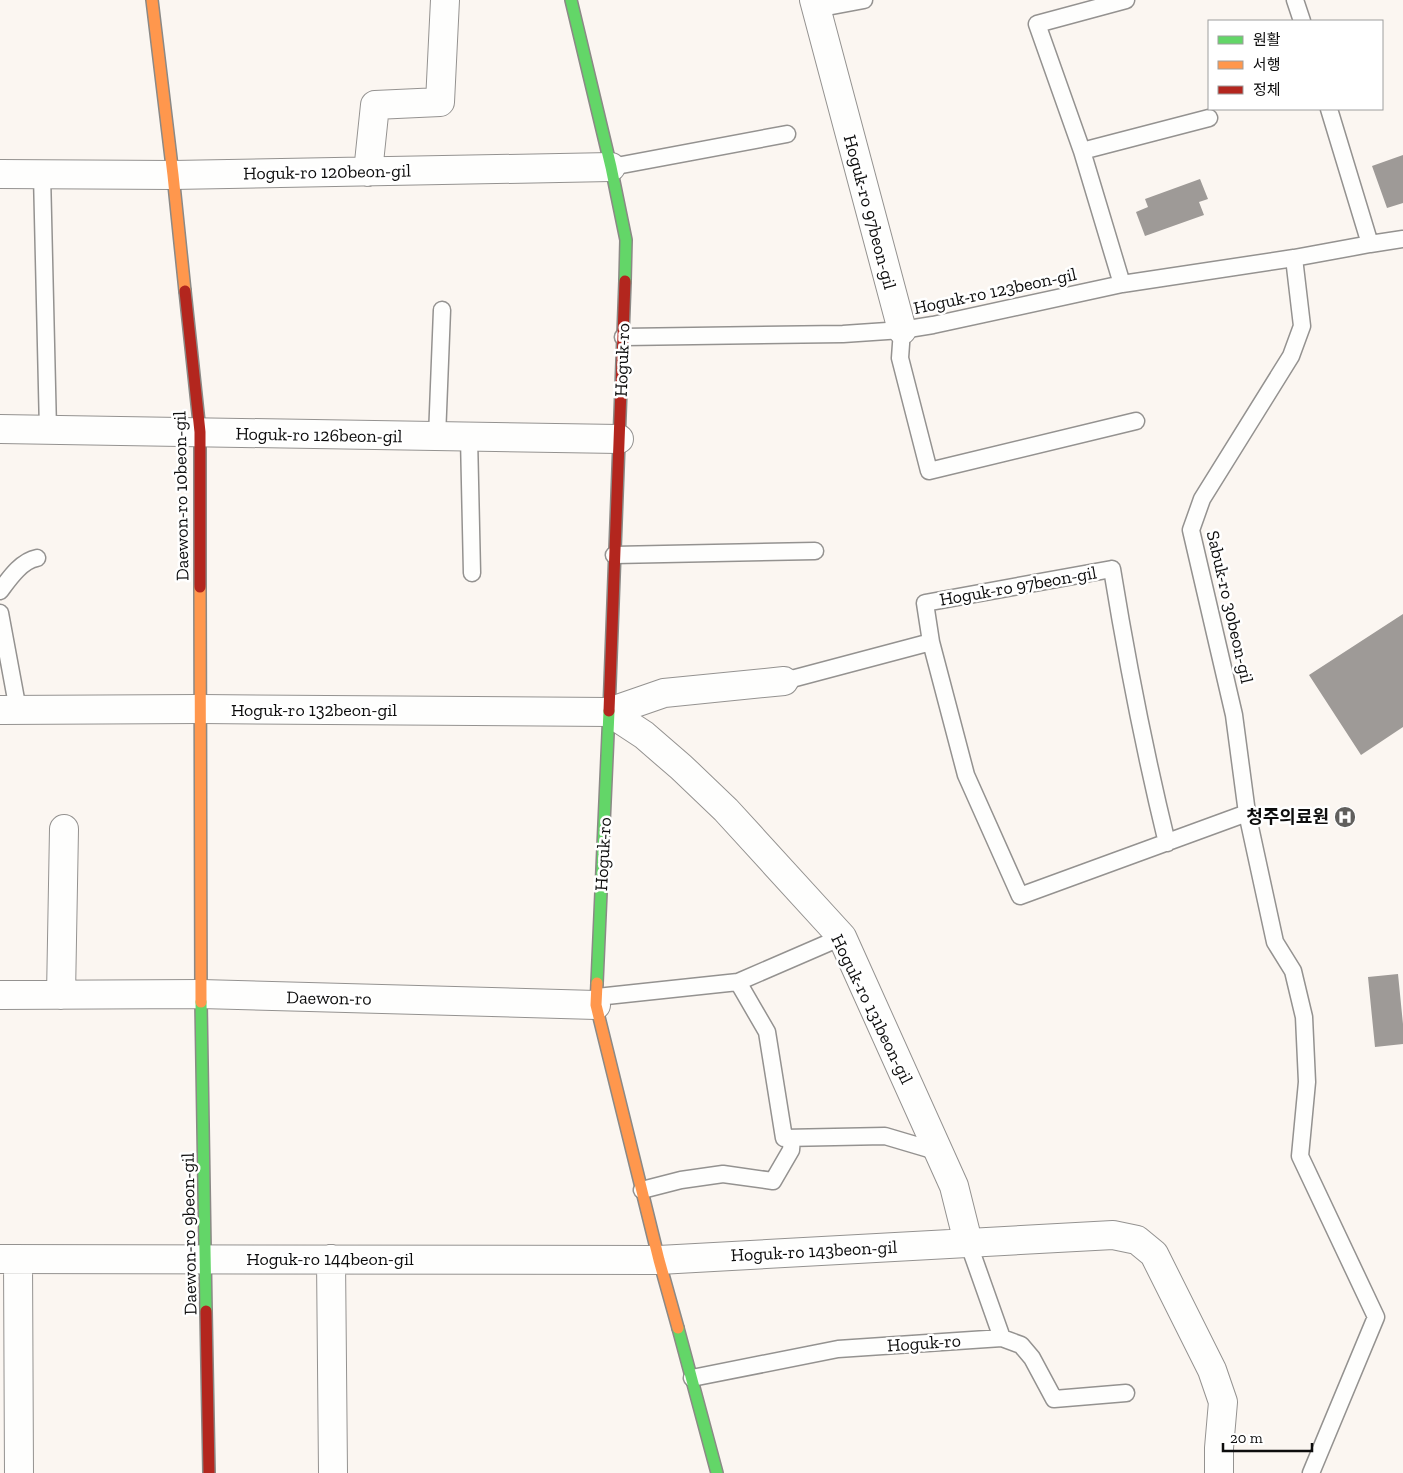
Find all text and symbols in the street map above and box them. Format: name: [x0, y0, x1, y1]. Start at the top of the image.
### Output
legend: [1208, 20, 1383, 110]
text: 원활: [1253, 31, 1281, 49]
text: 서행: [1253, 56, 1281, 74]
text: 정체: [1253, 81, 1281, 99]
street label: Hoguk-ro 97beon-gil: [839, 132, 901, 292]
street label: Hoguk-ro 120beon-gil: [243, 160, 411, 184]
street label: Hoguk-ro 123beon-gil: [911, 263, 1079, 319]
street label: Hoguk-ro: [610, 323, 634, 397]
street label: Daewon-ro 10beon-gil: [169, 411, 193, 581]
street label: Hoguk-ro 126beon-gil: [235, 423, 403, 447]
street label: Sabuk-ro 30beon-gil: [1202, 529, 1258, 686]
street label: Hoguk-ro 97beon-gil: [938, 561, 1099, 611]
street label: Hoguk-ro 132beon-gil: [231, 699, 397, 721]
hospital icon: 청주의료원: [1333, 805, 1357, 829]
place label: 청주의료원: [1246, 806, 1329, 828]
street label: Hoguk-ro: [590, 817, 616, 891]
street label: Hoguk-ro 131beon-gil: [826, 931, 918, 1088]
street label: Daewon-ro: [286, 986, 372, 1010]
street label: Daewon-ro 9beon-gil: [177, 1152, 201, 1315]
street label: Hoguk-ro 143beon-gil: [730, 1236, 898, 1266]
street label: Hoguk-ro 144beon-gil: [246, 1248, 414, 1270]
street label: Hoguk-ro: [886, 1329, 962, 1357]
scale bar: [1223, 1420, 1312, 1452]
text: 20 m: [1230, 1429, 1263, 1447]

